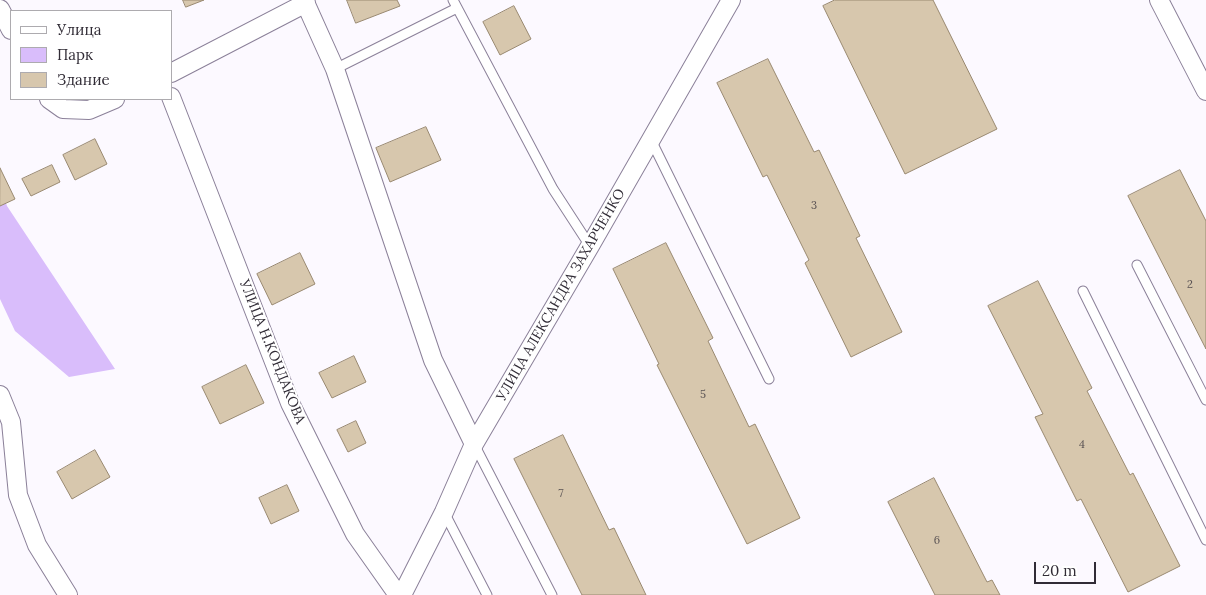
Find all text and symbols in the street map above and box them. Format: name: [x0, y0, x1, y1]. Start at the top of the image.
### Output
legend: [10, 10, 172, 100]
text: Улица: [57, 20, 101, 39]
text: Парк: [57, 45, 93, 64]
text: Здание: [57, 70, 110, 89]
street label: УЛИЦА АЛЕКСАНДРА ЗАХАРЧЕНКО: [493, 186, 629, 404]
house number: 3: [811, 199, 817, 213]
street label: УЛИЦА Н.КОНДАКОВА: [235, 277, 309, 427]
house number: 2: [1187, 278, 1193, 292]
house number: 5: [700, 388, 706, 402]
house number: 4: [1079, 438, 1085, 452]
house number: 7: [558, 487, 564, 501]
house number: 6: [934, 534, 940, 548]
scale bar: [1036, 552, 1098, 584]
text: 20 m: [1042, 561, 1077, 580]

